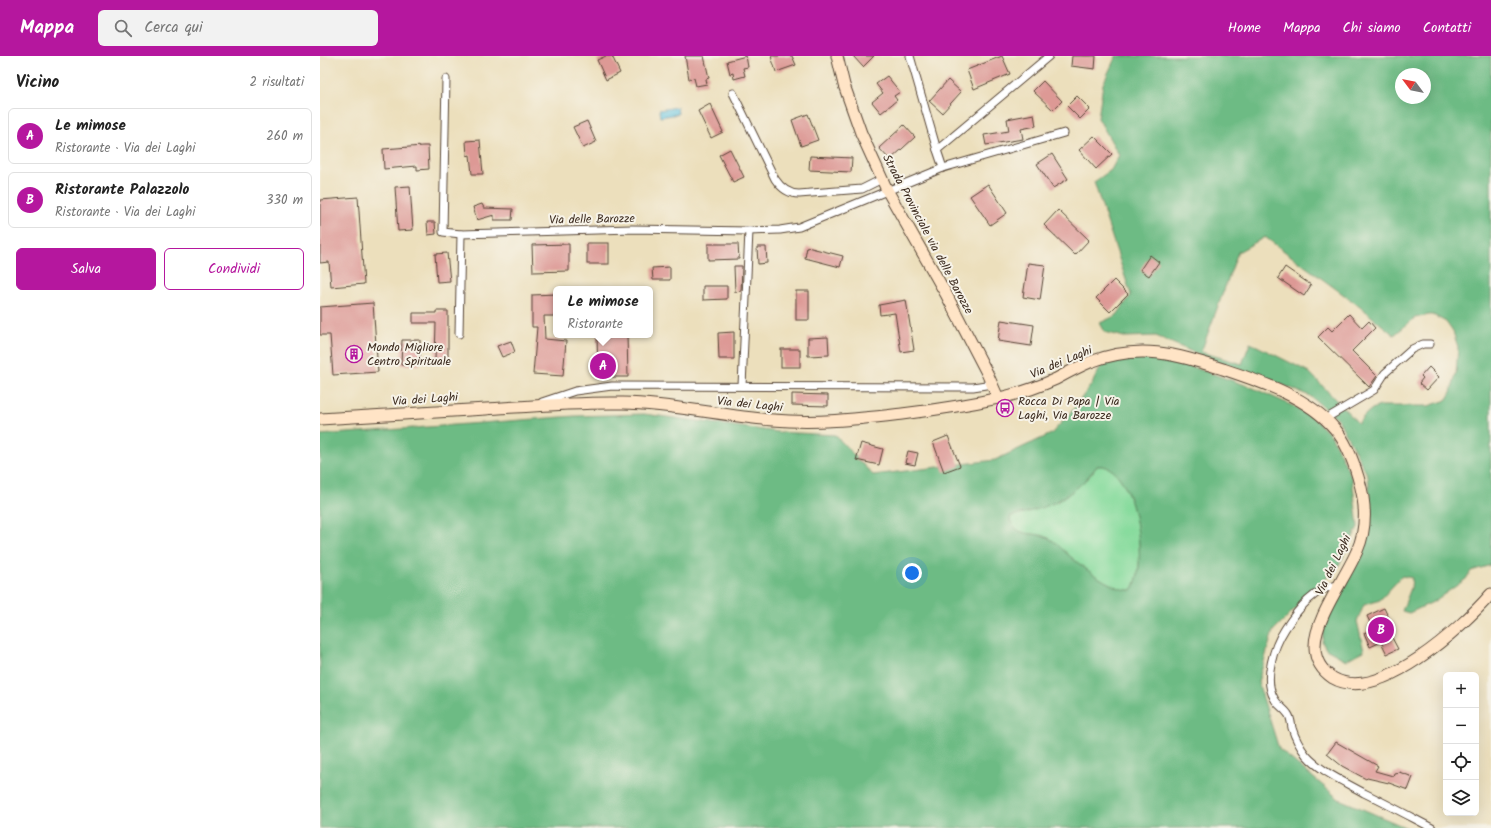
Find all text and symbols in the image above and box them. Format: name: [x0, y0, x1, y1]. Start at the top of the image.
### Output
search box: [98, 10, 378, 46]
text: Mappa: [20, 13, 74, 43]
text: Cerca qui: [144, 16, 203, 40]
icon: search: [112, 17, 134, 39]
text: Home: [1228, 17, 1261, 39]
text: Mappa: [1283, 17, 1320, 39]
text: Chi siamo: [1342, 17, 1401, 39]
text: Contatti: [1423, 17, 1471, 39]
north arrow: [1395, 68, 1431, 104]
text: Vicino: [16, 69, 59, 96]
text: 2 risultati: [250, 72, 304, 93]
text: Le mimose: [55, 114, 126, 138]
text: A: [26, 126, 34, 147]
text: 260 m: [266, 126, 303, 147]
text: Ristorante · Via dei Laghi: [55, 138, 195, 159]
street label: Strada Provinciale via delle Barozze: [877, 151, 978, 318]
text: Ristorante Palazzolo: [55, 178, 189, 202]
text: B: [26, 190, 34, 211]
text: 330 m: [266, 190, 303, 211]
text: Ristorante · Via dei Laghi: [55, 202, 195, 223]
street label: Via delle Barozze: [549, 209, 636, 230]
button: Salva: [16, 248, 156, 290]
button: Condividi: [164, 248, 304, 290]
popup: [553, 286, 653, 338]
text: Le mimose: [568, 290, 638, 314]
text: Ristorante: [568, 314, 623, 335]
place label: Mondo Migliore Centro Spirituale: [367, 338, 452, 371]
street label: Via dei Laghi: [1027, 340, 1096, 384]
building icon: Mondo Migliore Centro Spirituale: [344, 344, 364, 364]
pin: A: [590, 351, 616, 381]
street label: Via dei Laghi: [391, 388, 460, 411]
street label: Via dei Laghi: [716, 392, 785, 418]
place label: Rocca Di Papa | Via Laghi, Via Barozze: [1018, 392, 1120, 425]
bus stop icon: Rocca Di Papa | Via Laghi, Via Barozze: [995, 398, 1015, 418]
street label: Via dei Laghi: [1310, 530, 1357, 599]
your location: [902, 563, 922, 583]
pin: B: [1368, 615, 1394, 645]
map controls: [1443, 672, 1479, 816]
button: +: [1443, 672, 1479, 708]
button: −: [1443, 708, 1479, 744]
button: locate: [1443, 744, 1479, 780]
button: layers: [1443, 780, 1479, 816]

